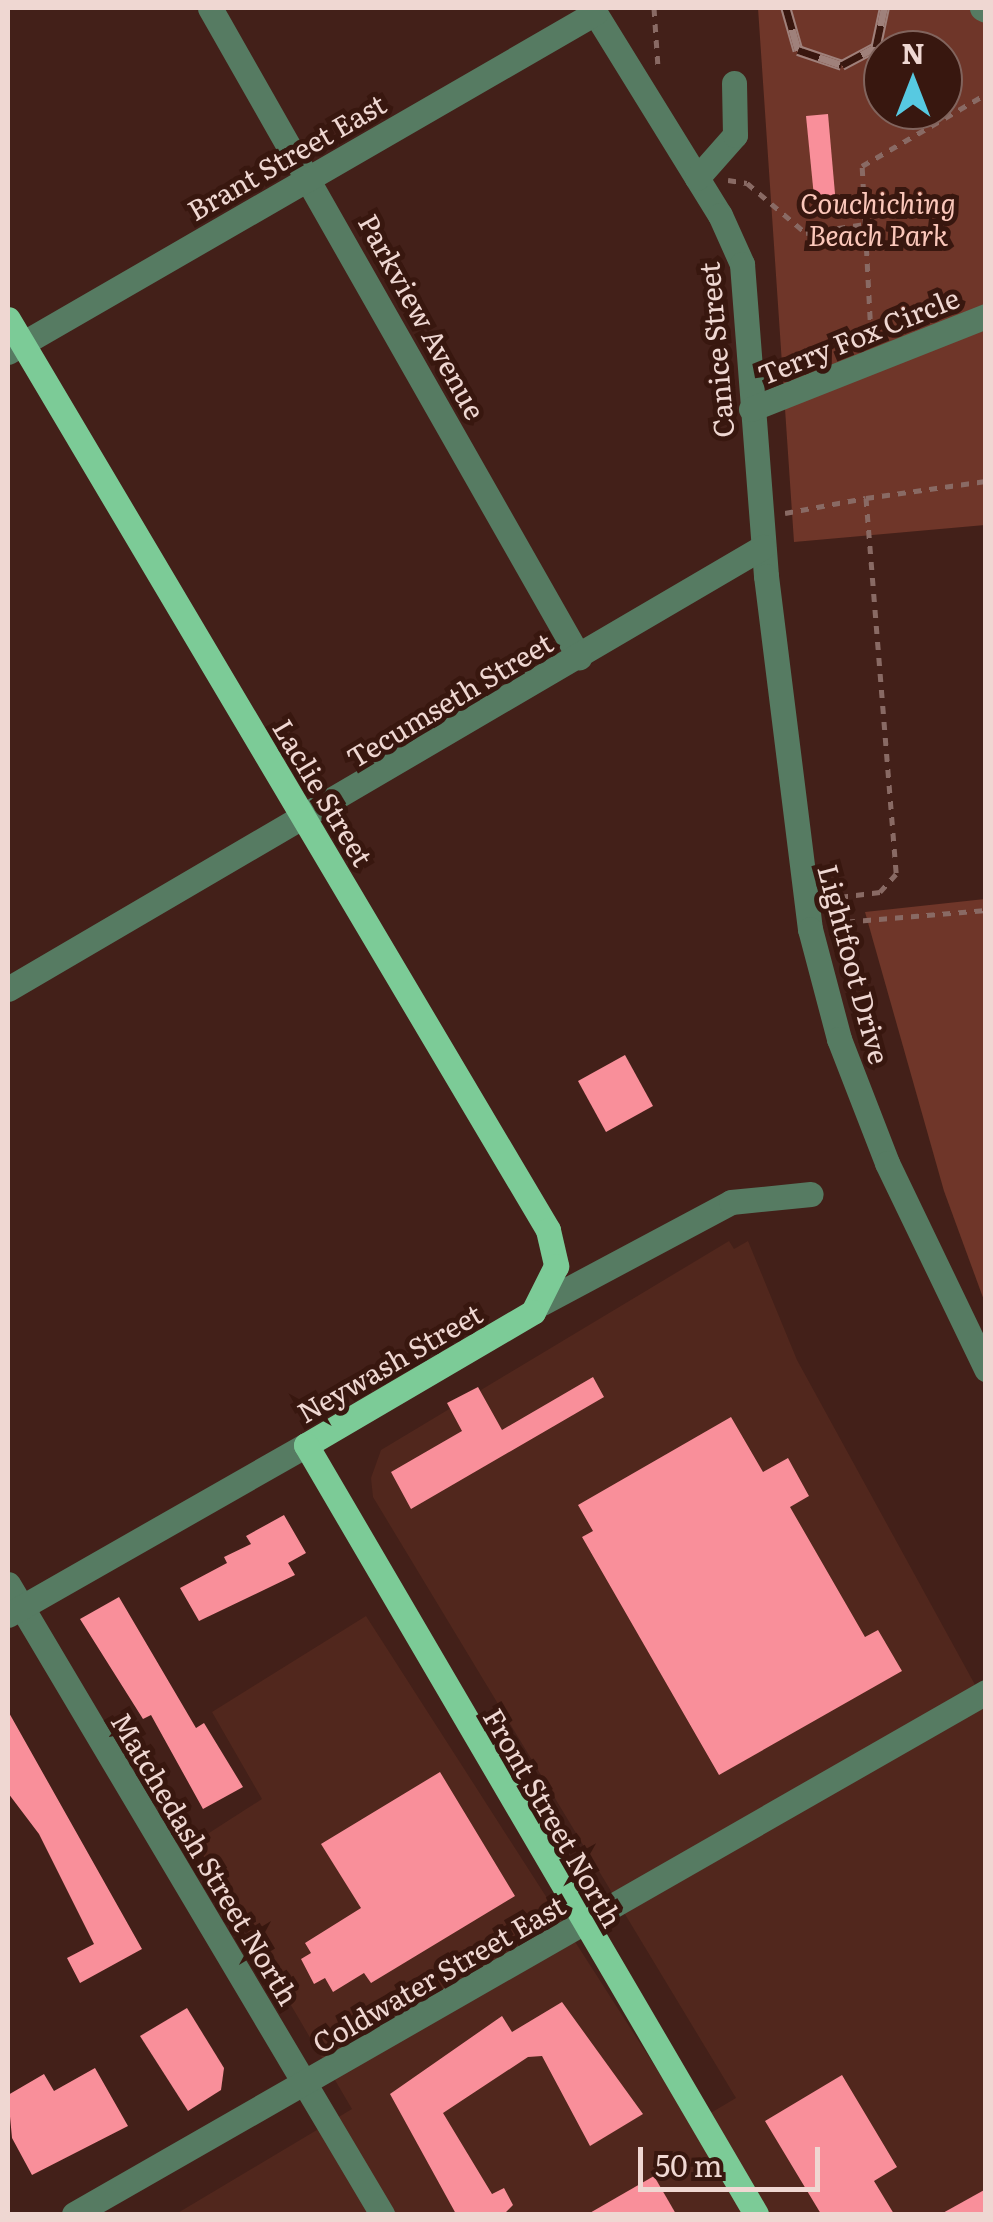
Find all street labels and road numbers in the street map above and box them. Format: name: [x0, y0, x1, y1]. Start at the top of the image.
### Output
street label: Brant Street East: [181, 86, 391, 226]
street label: Parkview Avenue: [353, 208, 493, 424]
street label: Canice Street: [691, 261, 739, 439]
street label: Terry Fox Circle: [753, 279, 963, 391]
street label: Tecumseth Street: [340, 624, 558, 774]
street label: Laclie Street: [267, 712, 381, 872]
street label: Lightfoot Drive: [812, 861, 898, 1067]
street label: Neywash Street: [291, 1296, 487, 1428]
street label: Front Street North: [478, 1702, 630, 1932]
street label: Matchedash Street North: [105, 1706, 307, 2010]
street label: Coldwater Street East: [306, 1887, 570, 2059]

